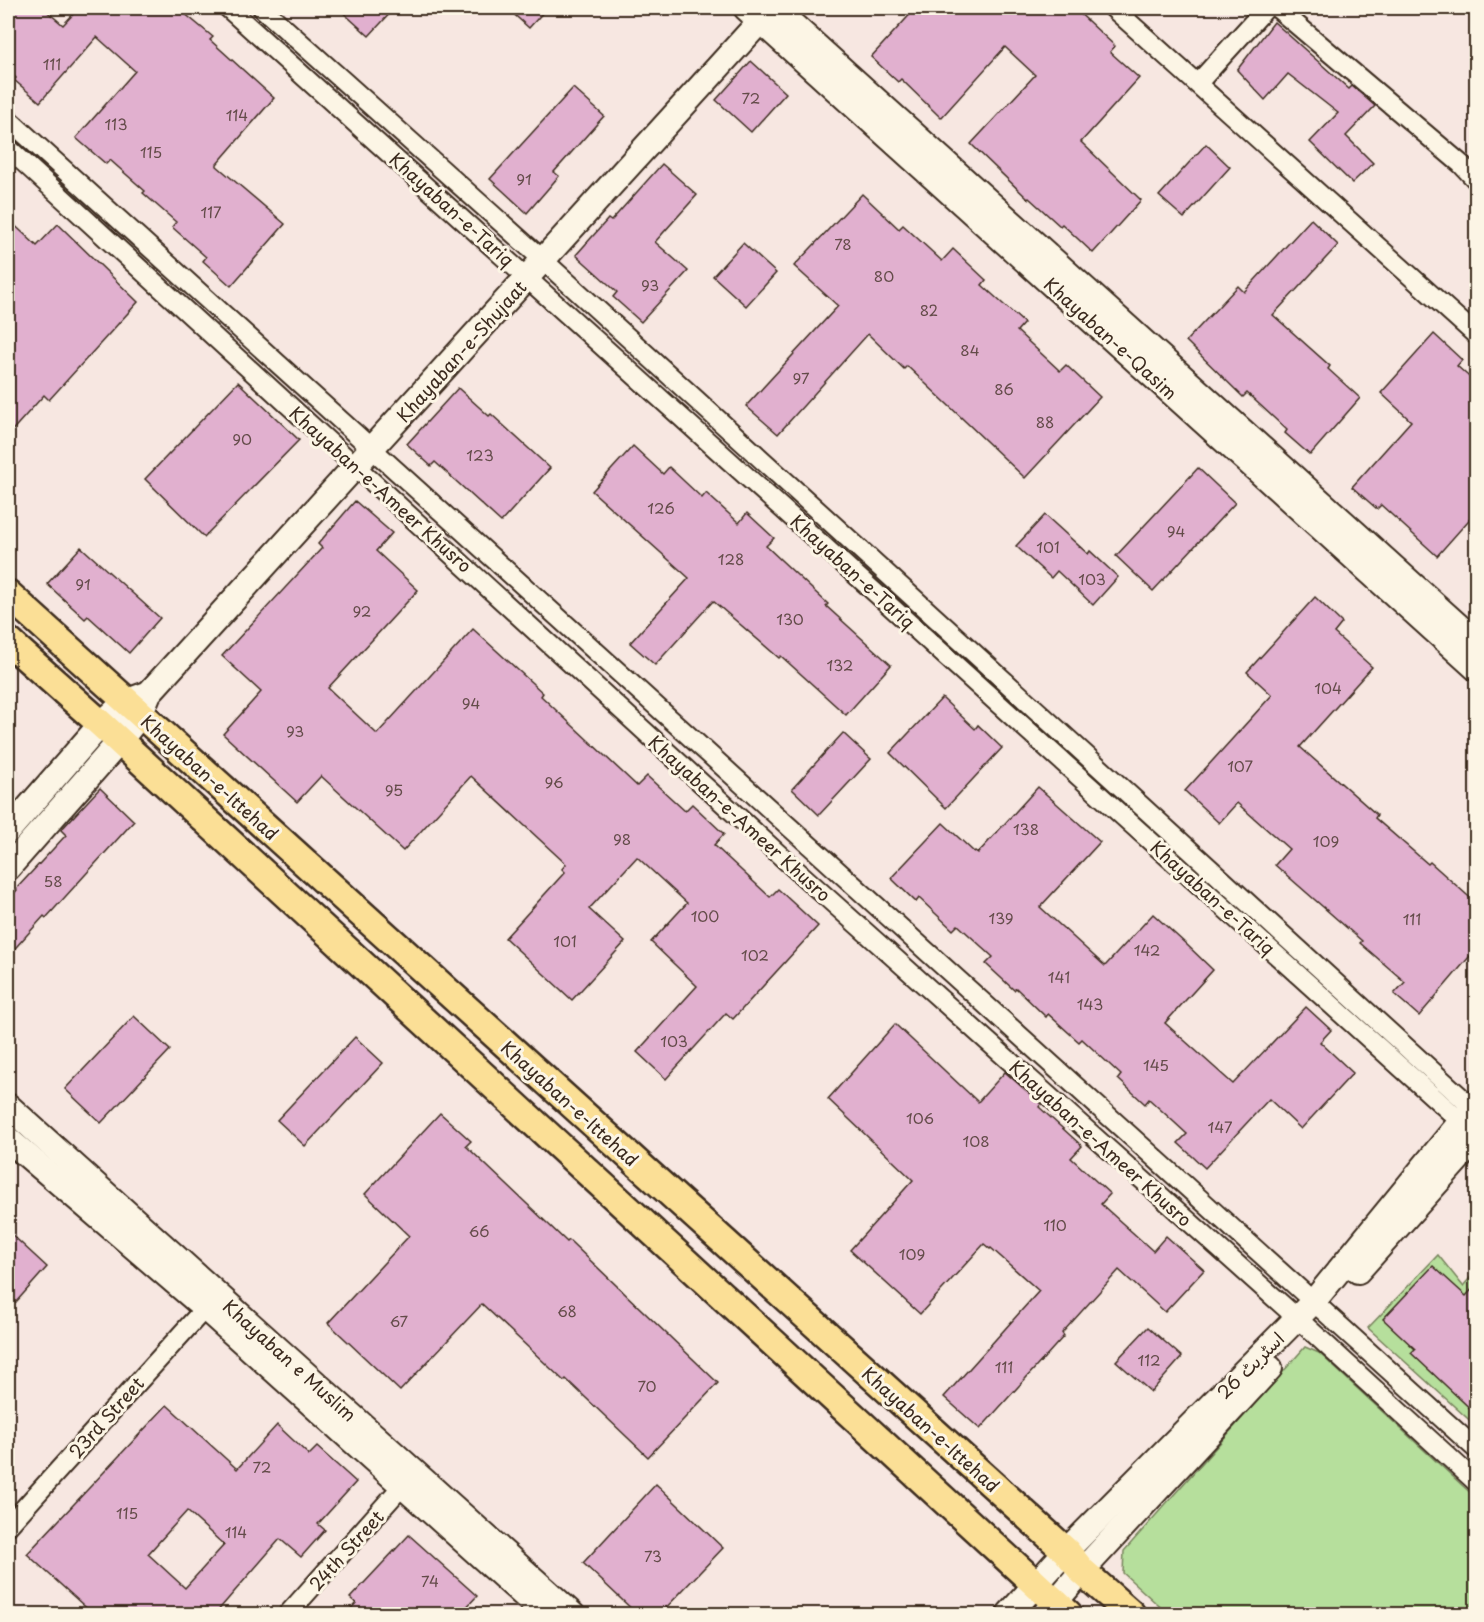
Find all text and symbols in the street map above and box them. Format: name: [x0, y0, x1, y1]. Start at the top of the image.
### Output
house number: 111: [43, 52, 61, 75]
house number: 72: [742, 86, 760, 109]
house number: 114: [226, 103, 248, 126]
house number: 113: [105, 112, 127, 135]
house number: 115: [140, 140, 162, 163]
street label: Khayaban-e-Tariq: [384, 146, 520, 272]
house number: 91: [516, 167, 532, 190]
house number: 117: [200, 200, 222, 223]
house number: 78: [834, 232, 852, 255]
house number: 80: [874, 264, 894, 287]
street label: Khayaban-e-Qasim: [1038, 271, 1184, 405]
house number: 93: [641, 273, 659, 296]
street label: Khayaban-e-Shujaat: [390, 274, 532, 428]
house number: 82: [920, 298, 938, 321]
house number: 84: [960, 338, 980, 361]
house number: 97: [792, 366, 810, 389]
house number: 86: [994, 377, 1014, 400]
street label: Khayaban-e-Ameer Khusro: [284, 399, 478, 579]
house number: 88: [1036, 410, 1054, 433]
house number: 90: [232, 427, 252, 450]
house number: 123: [466, 443, 494, 466]
house number: 126: [647, 496, 675, 519]
street label: Khayaban-e-Tariq: [785, 508, 921, 634]
house number: 94: [1167, 519, 1185, 542]
house number: 101: [1036, 535, 1060, 558]
house number: 128: [718, 547, 744, 570]
house number: 103: [1078, 567, 1106, 590]
house number: 91: [75, 572, 91, 595]
house number: 92: [353, 599, 371, 622]
house number: 130: [776, 607, 804, 630]
house number: 132: [827, 653, 853, 676]
house number: 104: [1314, 676, 1342, 699]
house number: 94: [462, 691, 480, 714]
street label: Khayaban-e-Ittehad: [135, 708, 285, 846]
house number: 93: [286, 719, 304, 742]
street label: Khayaban-e-Ameer Khusro: [643, 728, 837, 908]
house number: 107: [1227, 754, 1253, 777]
house number: 96: [545, 770, 564, 793]
house number: 95: [385, 778, 403, 801]
house number: 138: [1013, 817, 1039, 840]
house number: 98: [613, 827, 631, 850]
house number: 109: [1313, 829, 1339, 852]
street label: Khayaban-e-Tariq: [1145, 834, 1281, 960]
house number: 58: [43, 869, 63, 892]
house number: 100: [691, 904, 719, 927]
house number: 139: [988, 906, 1014, 929]
house number: 111: [1403, 907, 1421, 930]
house number: 101: [553, 929, 577, 952]
house number: 142: [1134, 938, 1160, 961]
house number: 102: [741, 943, 769, 966]
house number: 141: [1048, 965, 1070, 988]
house number: 143: [1077, 992, 1103, 1015]
house number: 103: [660, 1029, 688, 1052]
street label: Khayaban-e-Ittehad: [495, 1034, 645, 1172]
street label: Khayaban-e-Ameer Khusro: [1004, 1053, 1198, 1233]
house number: 145: [1143, 1053, 1169, 1076]
house number: 106: [906, 1106, 934, 1129]
house number: 147: [1208, 1115, 1233, 1138]
house number: 108: [962, 1129, 990, 1152]
house number: 110: [1043, 1213, 1067, 1236]
house number: 66: [469, 1219, 489, 1242]
house number: 109: [899, 1242, 925, 1265]
street label: Khayaban e Muslim: [217, 1293, 363, 1427]
house number: 68: [557, 1299, 577, 1322]
house number: 67: [390, 1309, 409, 1332]
street label: اسٹریٹ 26: [1210, 1325, 1290, 1405]
house number: 112: [1137, 1348, 1161, 1371]
house number: 111: [995, 1355, 1013, 1378]
street label: Khayaban-e-Ittehad: [856, 1360, 1006, 1498]
street label: 23rd Street: [62, 1370, 150, 1464]
house number: 70: [637, 1374, 657, 1397]
house number: 72: [253, 1455, 271, 1478]
house number: 115: [116, 1501, 138, 1524]
street label: 24th Street: [302, 1504, 390, 1596]
house number: 114: [225, 1520, 247, 1543]
house number: 73: [644, 1544, 662, 1567]
house number: 74: [421, 1569, 439, 1592]

